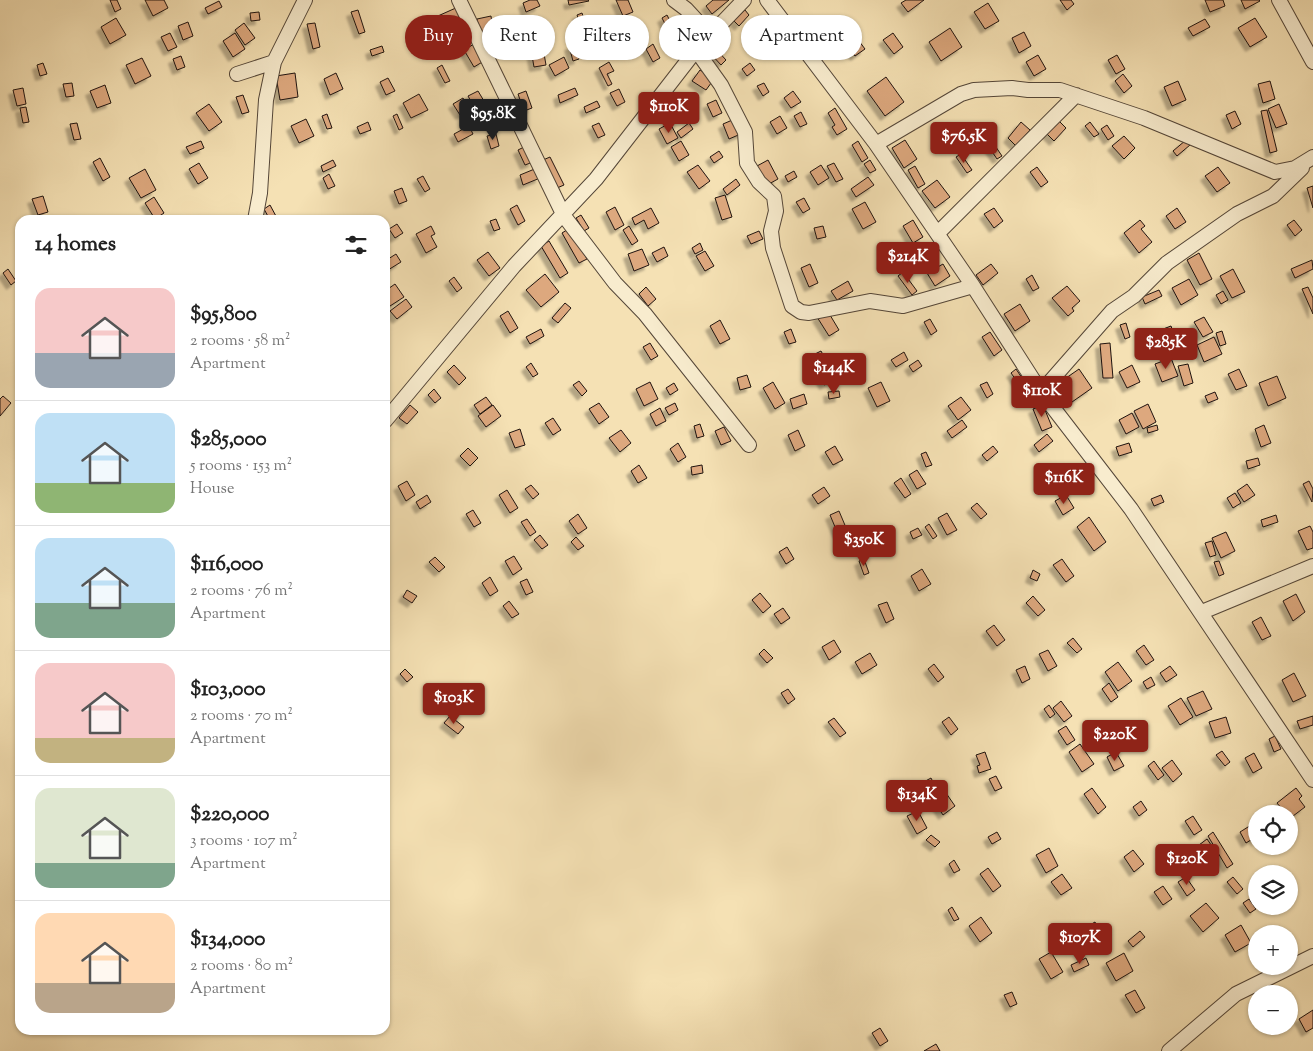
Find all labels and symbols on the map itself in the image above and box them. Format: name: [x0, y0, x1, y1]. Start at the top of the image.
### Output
pin: $110K: [634, 92, 704, 134]
pin: $95.8K: [452, 98, 534, 141]
pin: $76.5K: [923, 121, 1005, 164]
pin: $214K: [873, 242, 943, 284]
pin: $285K: [1131, 328, 1201, 370]
pin: $144K: [799, 352, 869, 395]
pin: $110K: [1007, 376, 1077, 418]
pin: $116K: [1029, 462, 1099, 505]
pin: $350K: [829, 524, 899, 567]
pin: $103K: [419, 682, 489, 725]
pin: $220K: [1080, 720, 1150, 762]
pin: $134K: [882, 780, 952, 822]
pin: $120K: [1152, 844, 1222, 886]
pin: $107K: [1045, 922, 1115, 965]

